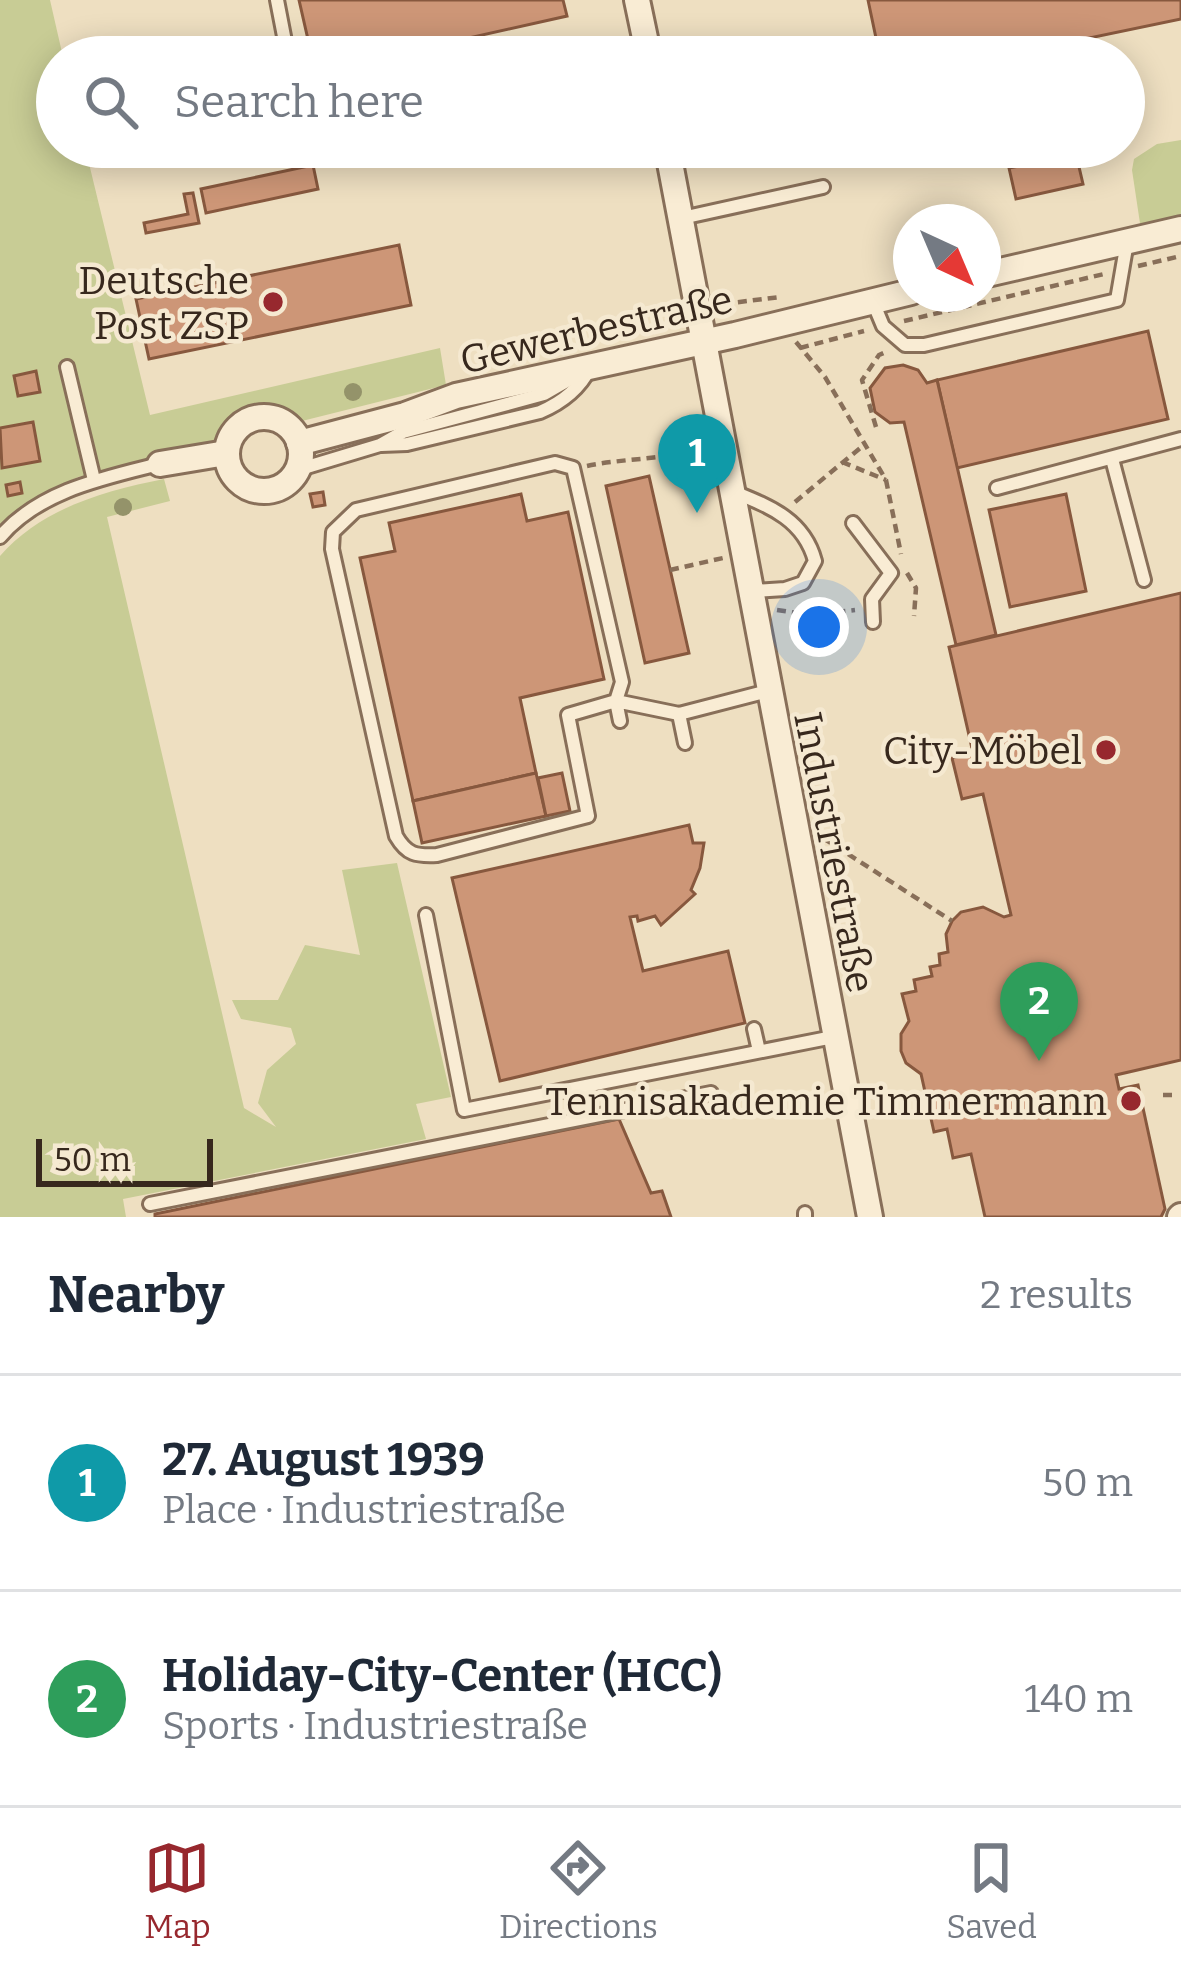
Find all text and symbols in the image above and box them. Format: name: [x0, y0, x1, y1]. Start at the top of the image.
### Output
search box: [36, 36, 1145, 168]
icon: search: [78, 69, 144, 135]
text: Search here: [174, 75, 424, 129]
north arrow: [893, 204, 1001, 312]
place label: Deutsche Post ZSP: [78, 258, 249, 349]
street label: Gewerbestraße: [456, 276, 737, 384]
marker: Deutsche Post ZSP: [260, 289, 286, 315]
pin: 1: [658, 414, 736, 513]
your location: [789, 597, 849, 657]
street label: Industriestraße: [784, 708, 884, 996]
place label: City-Möbel: [883, 728, 1082, 774]
marker: City-Möbel: [1093, 737, 1119, 763]
pin: 2: [1000, 962, 1078, 1061]
place label: Tennisakademie Timmermann: [545, 1079, 1107, 1125]
marker: Tennisakademie Timmermann: [1118, 1088, 1144, 1114]
scale bar: [36, 1133, 213, 1186]
text: 50 m: [54, 1140, 131, 1180]
text: Nearby: [48, 1264, 224, 1326]
text: 2 results: [980, 1272, 1133, 1318]
text: 27. August 1939: [162, 1433, 485, 1487]
text: 1: [79, 1460, 95, 1506]
text: 50 m: [1042, 1460, 1133, 1506]
text: Place · Industriestraße: [162, 1487, 566, 1533]
text: Holiday-City-Center (HCC): [162, 1649, 722, 1703]
text: 2: [76, 1676, 98, 1722]
text: 140 m: [1024, 1676, 1133, 1722]
text: Sports · Industriestraße: [162, 1703, 588, 1749]
tab: Map: [144, 1835, 211, 1947]
tab: Directions: [499, 1835, 658, 1947]
tab: Saved: [946, 1835, 1037, 1947]

